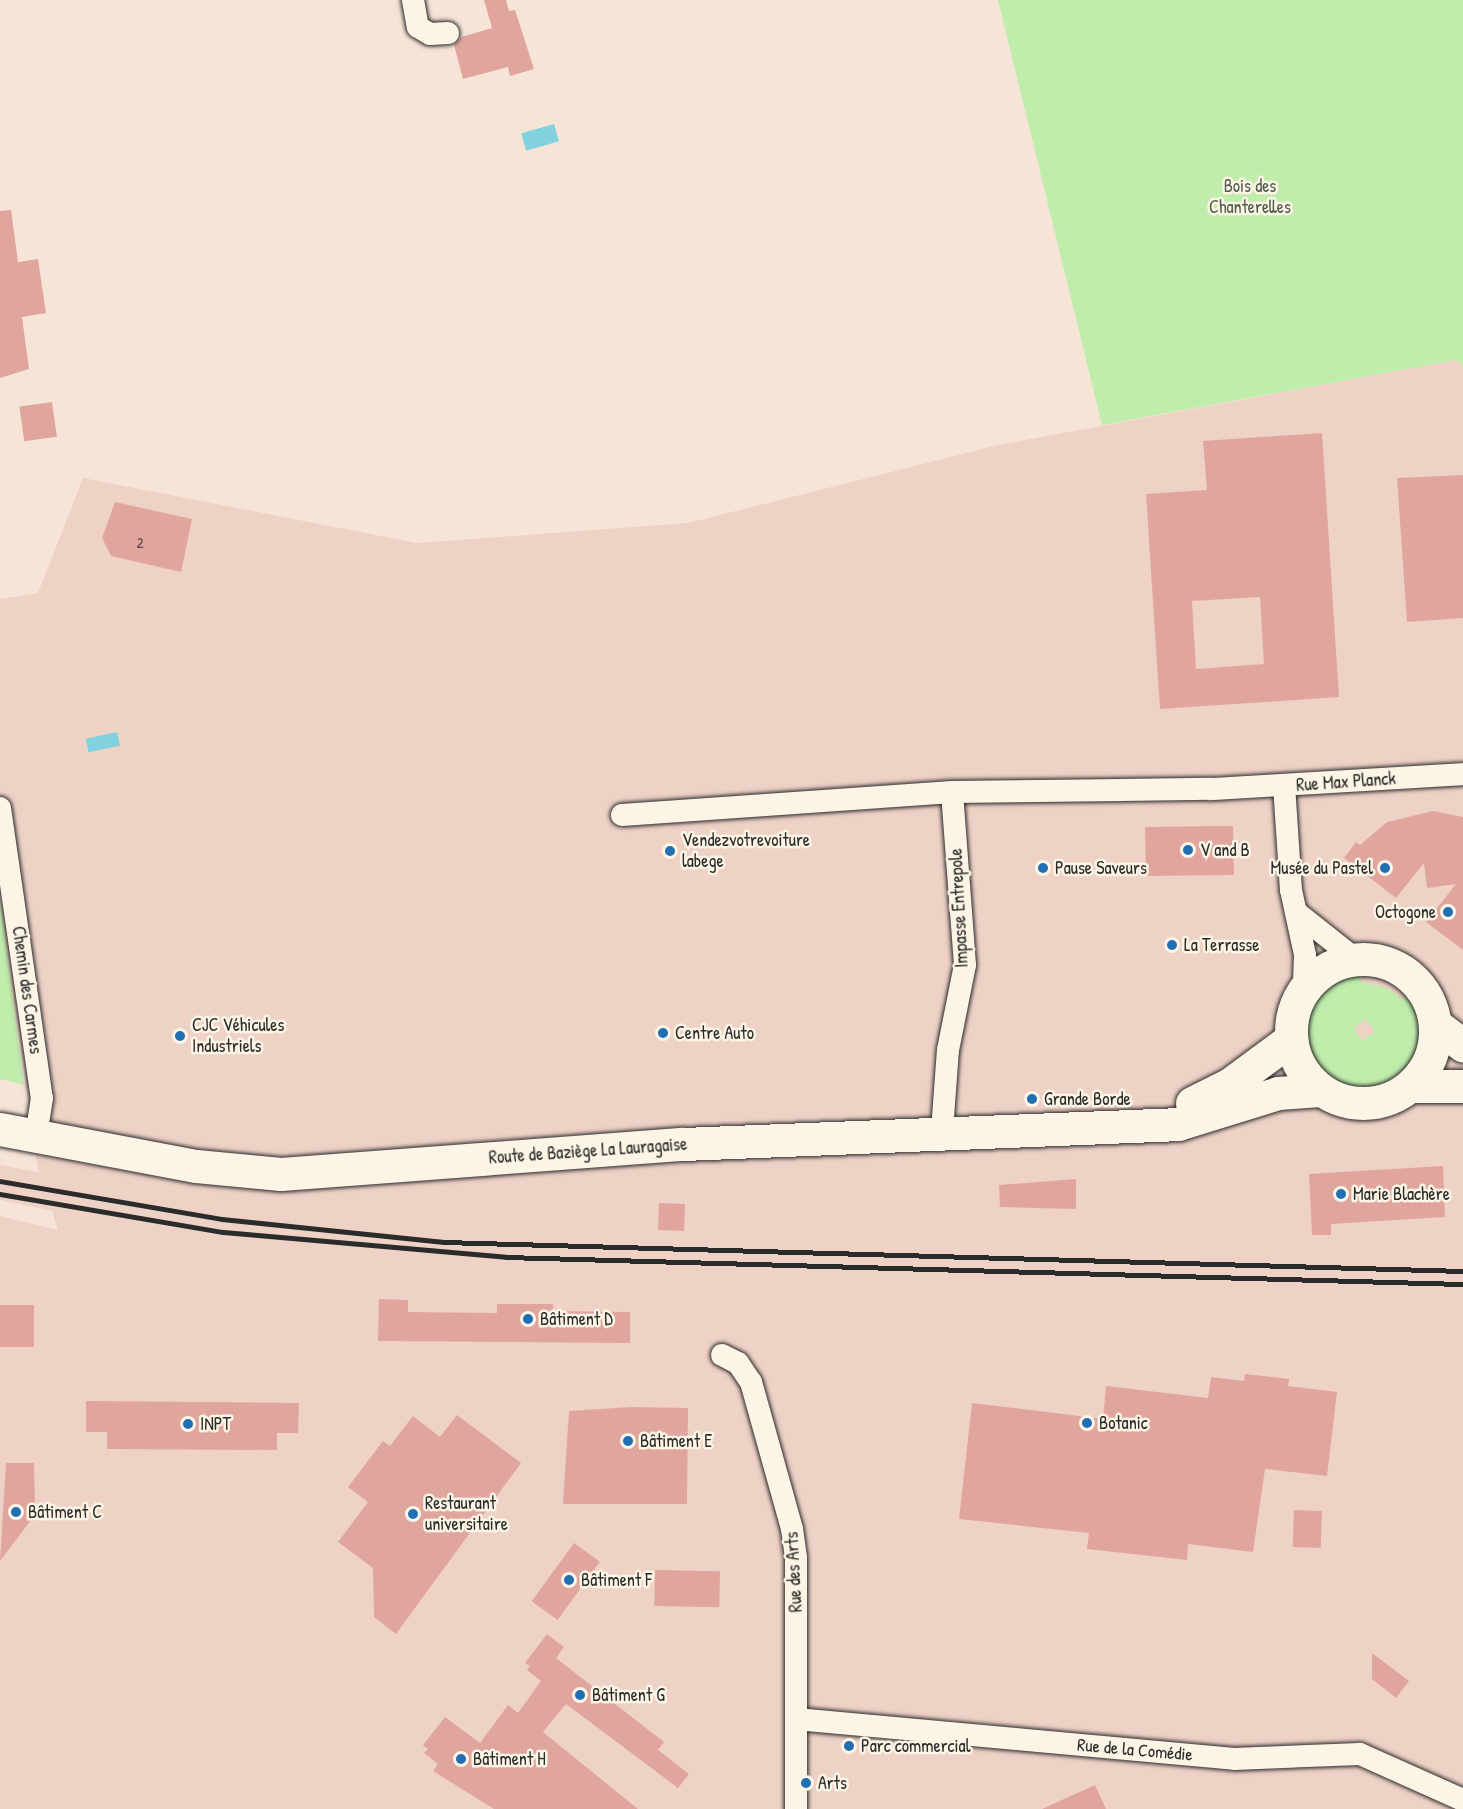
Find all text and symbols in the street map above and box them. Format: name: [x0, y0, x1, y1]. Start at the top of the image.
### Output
park label: Bois des Chanterelles: [1209, 176, 1291, 219]
house number: 2: [136, 534, 144, 552]
street label: Rue Max Planck: [1295, 768, 1397, 796]
place label: Vendezvotrevoiture labege: [682, 830, 810, 872]
place label: V and B: [1200, 839, 1250, 861]
marker: V and B: [1181, 843, 1195, 857]
marker: Vendezvotrevoiture labege: [663, 844, 677, 858]
street label: Impasse Entrepole: [945, 848, 973, 968]
place label: Pause Saveurs: [1055, 857, 1147, 879]
place label: Musée du Pastel: [1271, 857, 1373, 879]
marker: Pause Saveurs: [1036, 861, 1050, 875]
marker: Musée du Pastel: [1378, 861, 1392, 875]
place label: Octogone: [1375, 901, 1436, 923]
marker: Octogone: [1441, 905, 1455, 919]
street label: Chemin des Carmes: [7, 925, 47, 1055]
place label: La Terrasse: [1184, 934, 1259, 956]
marker: La Terrasse: [1165, 938, 1179, 952]
place label: CJC Véhicules Industriels: [192, 1015, 284, 1058]
place label: Centre Auto: [675, 1022, 754, 1044]
marker: Centre Auto: [656, 1026, 670, 1040]
marker: CJC Véhicules Industriels: [173, 1029, 187, 1043]
place label: Grande Borde: [1044, 1088, 1131, 1110]
marker: Grande Borde: [1025, 1092, 1039, 1106]
street label: Route de Baziège La Lauragaise: [488, 1133, 688, 1169]
place label: Marie Blachère: [1353, 1183, 1450, 1205]
marker: Marie Blachère: [1334, 1187, 1348, 1201]
place label: Bâtiment D: [540, 1308, 613, 1330]
marker: Bâtiment D: [521, 1312, 535, 1326]
place label: Botanic: [1099, 1412, 1148, 1434]
place label: INPT: [200, 1413, 231, 1435]
marker: Botanic: [1080, 1416, 1094, 1430]
marker: INPT: [181, 1417, 195, 1431]
place label: Bâtiment E: [640, 1430, 712, 1452]
marker: Bâtiment E: [621, 1434, 635, 1448]
place label: Restaurant universitaire: [425, 1493, 508, 1536]
place label: Bâtiment C: [28, 1501, 102, 1523]
marker: Bâtiment C: [9, 1505, 23, 1519]
marker: Restaurant universitaire: [406, 1507, 420, 1521]
street label: Rue des Arts: [781, 1531, 807, 1613]
place label: Bâtiment F: [581, 1569, 652, 1591]
marker: Bâtiment F: [562, 1573, 576, 1587]
place label: Bâtiment G: [592, 1684, 665, 1706]
marker: Bâtiment G: [573, 1688, 587, 1702]
street label: Rue de la Comédie: [1076, 1734, 1194, 1766]
place label: Parc commercial: [861, 1735, 970, 1757]
marker: Parc commercial: [842, 1739, 856, 1753]
place label: Bâtiment H: [473, 1748, 546, 1770]
marker: Bâtiment H: [454, 1752, 468, 1766]
place label: Arts: [818, 1772, 847, 1794]
marker: Arts: [799, 1776, 813, 1790]

